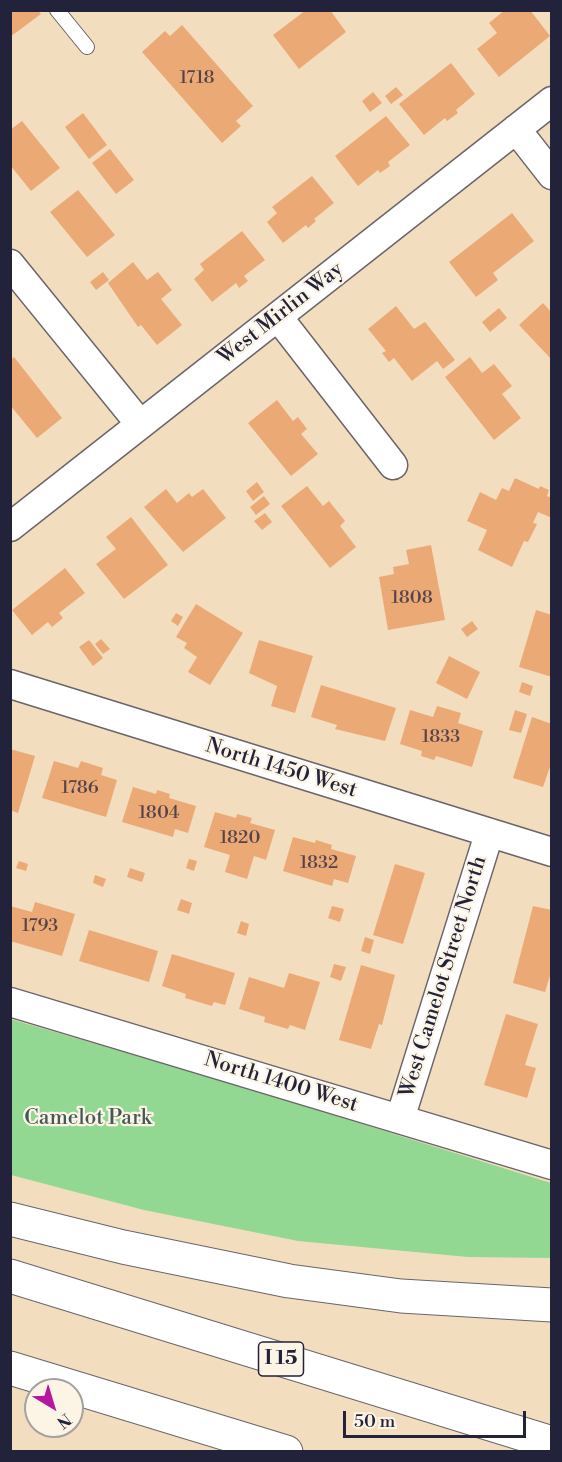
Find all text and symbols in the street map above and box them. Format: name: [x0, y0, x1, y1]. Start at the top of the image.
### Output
house number: 1718: [180, 68, 214, 90]
street label: West Mirlin Way: [213, 257, 349, 371]
house number: 1808: [391, 588, 433, 610]
house number: 1833: [422, 727, 460, 749]
street label: North 1450 West: [202, 734, 360, 804]
house number: 1786: [61, 778, 99, 800]
house number: 1804: [138, 803, 180, 825]
house number: 1820: [220, 828, 260, 850]
house number: 1832: [300, 853, 338, 875]
street label: West Camelot Street North: [395, 853, 493, 1101]
house number: 1793: [22, 916, 58, 938]
street label: North 1400 West: [201, 1048, 361, 1118]
park label: Camelot Park: [24, 1106, 152, 1132]
road number: I 15: [258, 1342, 304, 1376]
north arrow: [24, 1378, 84, 1438]
scale bar: [346, 1399, 529, 1437]
text: N: [53, 1409, 75, 1432]
text: 50 m: [354, 1410, 395, 1433]

